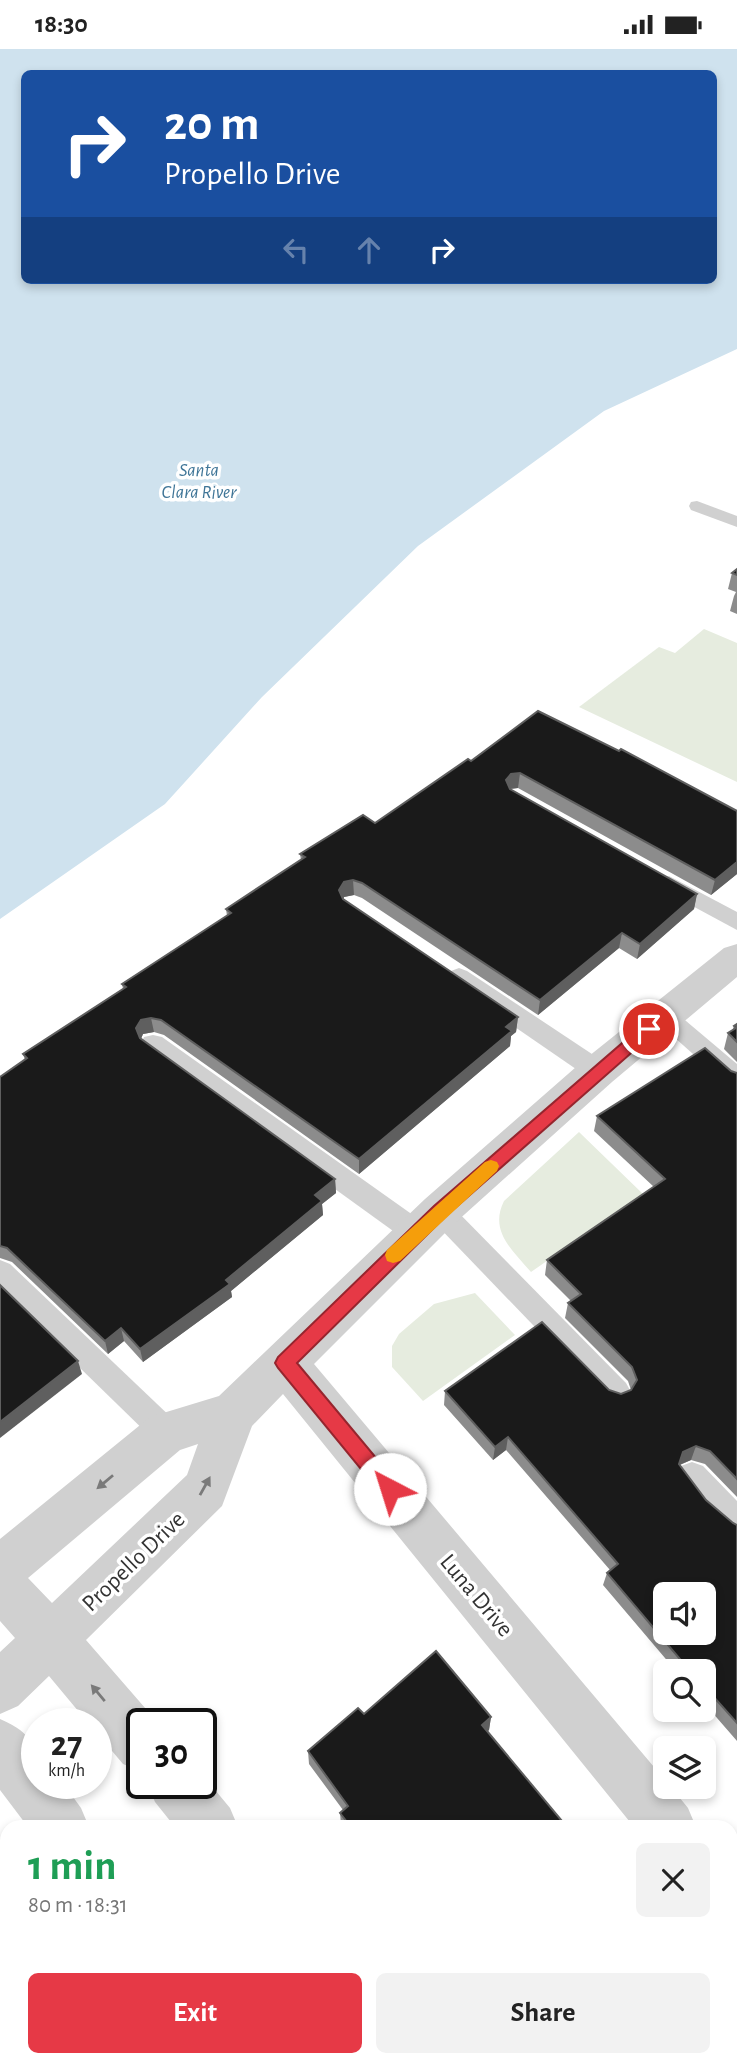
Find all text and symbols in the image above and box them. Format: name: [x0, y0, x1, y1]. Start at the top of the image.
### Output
text: 18:30: [35, 11, 88, 37]
icon: right: [49, 98, 140, 189]
text: 20 m: [164, 100, 260, 149]
text: Propello Drive: [164, 158, 341, 190]
icon: left: [277, 231, 315, 269]
icon: ahead: [350, 231, 388, 269]
icon: right: [423, 231, 461, 269]
water label: Santa Clara River: [162, 461, 237, 502]
pin: [619, 999, 679, 1059]
icon: arrive: [630, 1010, 668, 1048]
position arrow: [353, 1452, 427, 1526]
one-way arrow: [97, 1474, 114, 1489]
one-way arrow: [199, 1476, 211, 1495]
street label: Propello Drive: [78, 1507, 190, 1616]
street label: Luna Drive: [435, 1550, 517, 1641]
map controls: [653, 1582, 716, 1799]
button: sound: [653, 1582, 716, 1645]
button: search: [653, 1659, 716, 1722]
one-way arrow: [90, 1685, 105, 1703]
speed limit sign: 30: [126, 1708, 217, 1799]
text: 27: [51, 1727, 82, 1762]
button: layers: [653, 1736, 716, 1799]
text: km/h: [48, 1762, 85, 1780]
button: close: [636, 1843, 710, 1917]
text: 1 min: [28, 1845, 117, 1887]
text: 80 m · 18:31: [28, 1894, 128, 1917]
button: Exit: [28, 1973, 362, 2053]
button: Share: [376, 1973, 710, 2053]

